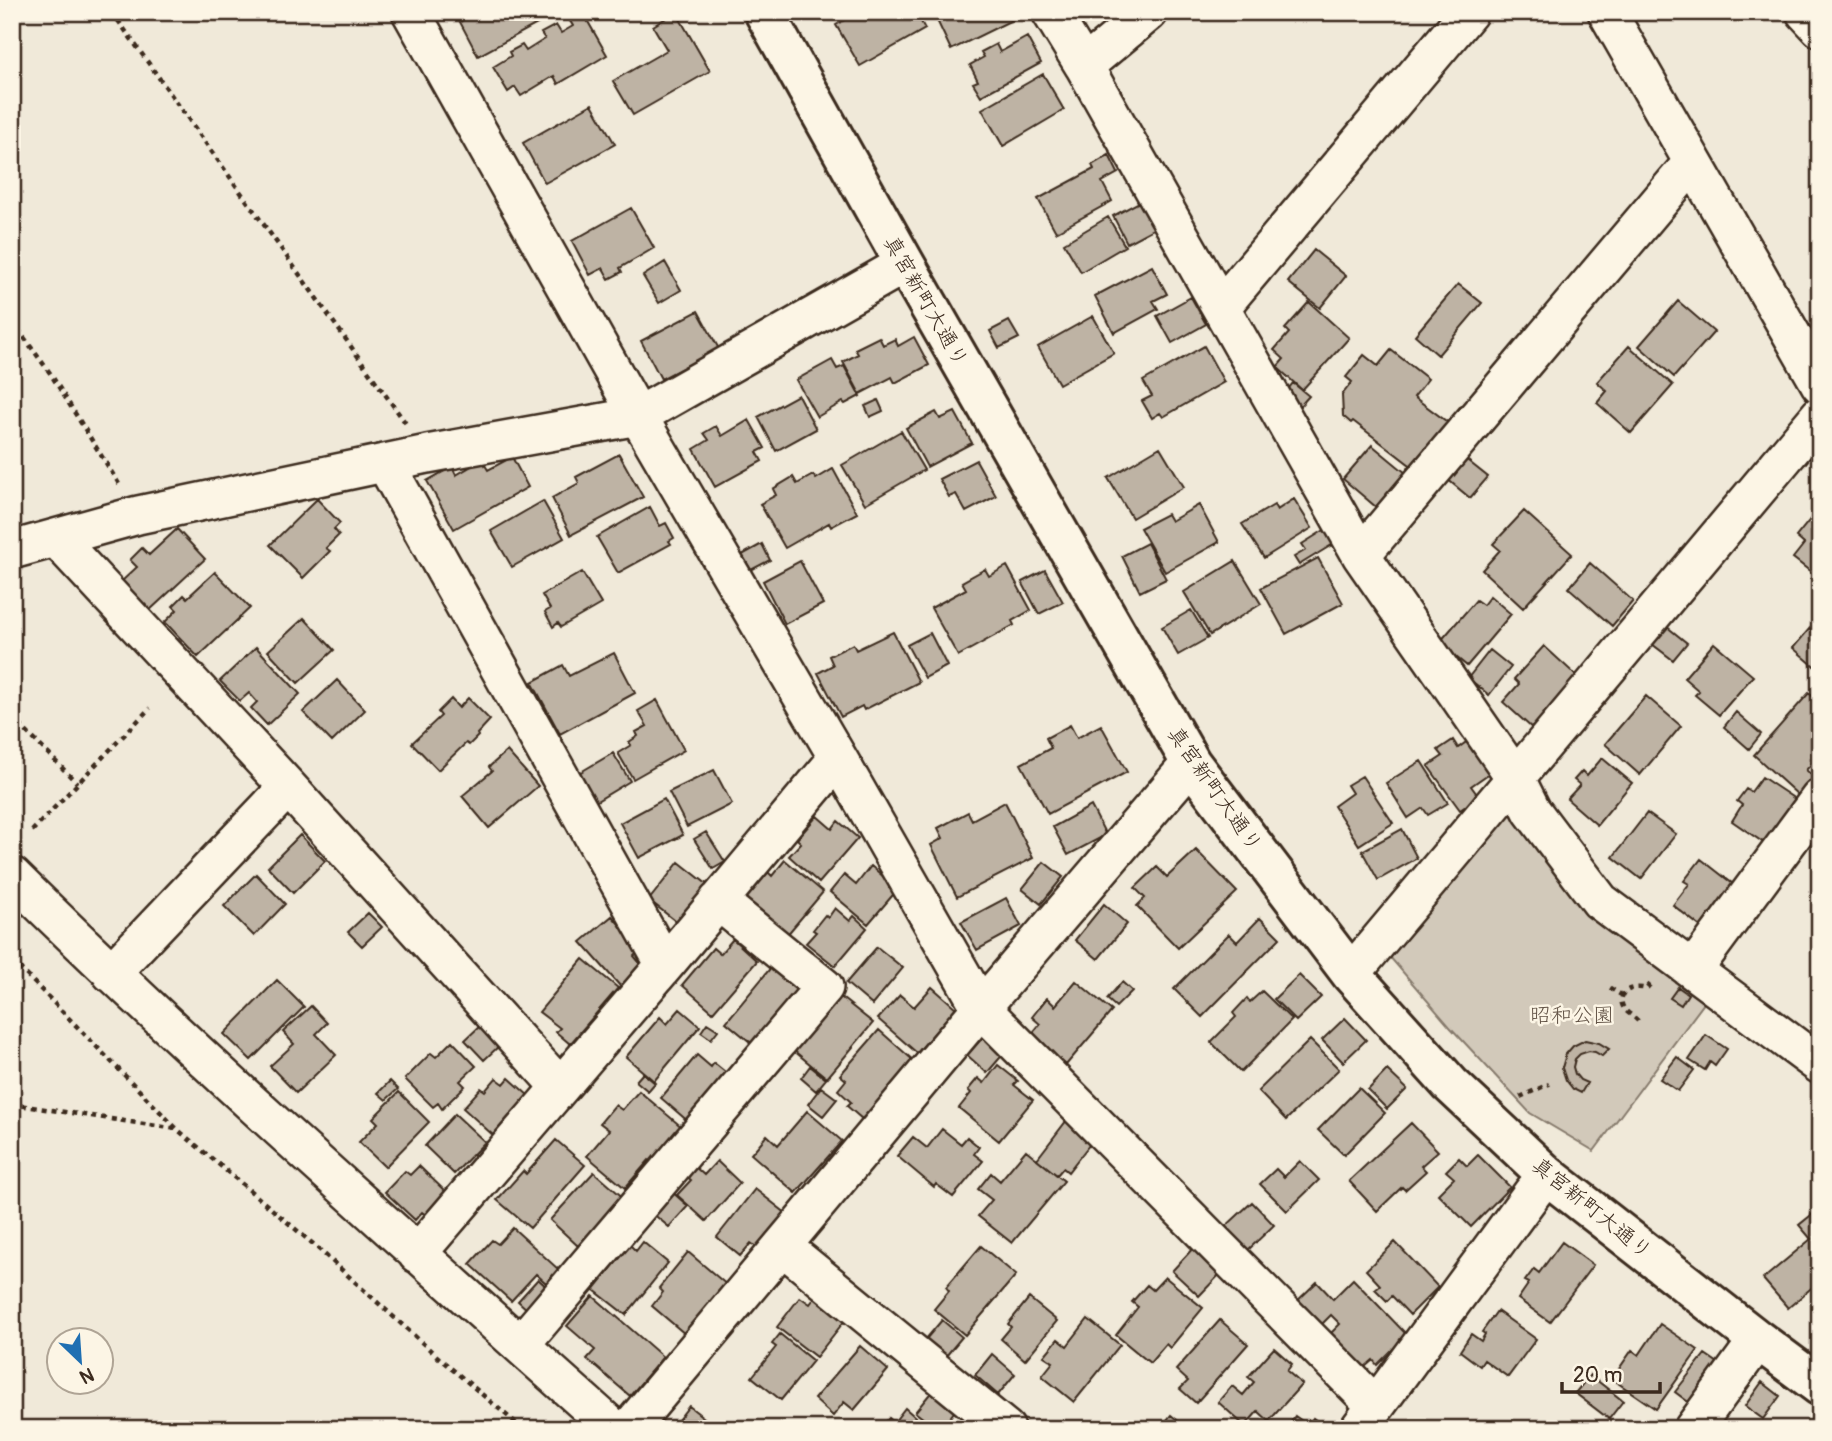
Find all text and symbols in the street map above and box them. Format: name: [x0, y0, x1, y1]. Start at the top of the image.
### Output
street label: 真宮新町大通り: [877, 231, 974, 372]
street label: 真宮新町大通り: [1161, 721, 1268, 857]
park label: 昭和公園: [1530, 1002, 1614, 1029]
street label: 真宮新町大通り: [1526, 1152, 1657, 1265]
north arrow: [46, 1326, 116, 1396]
scale bar: [1562, 1350, 1660, 1394]
text: N: [76, 1362, 98, 1389]
text: 20 m: [1573, 1362, 1622, 1389]

